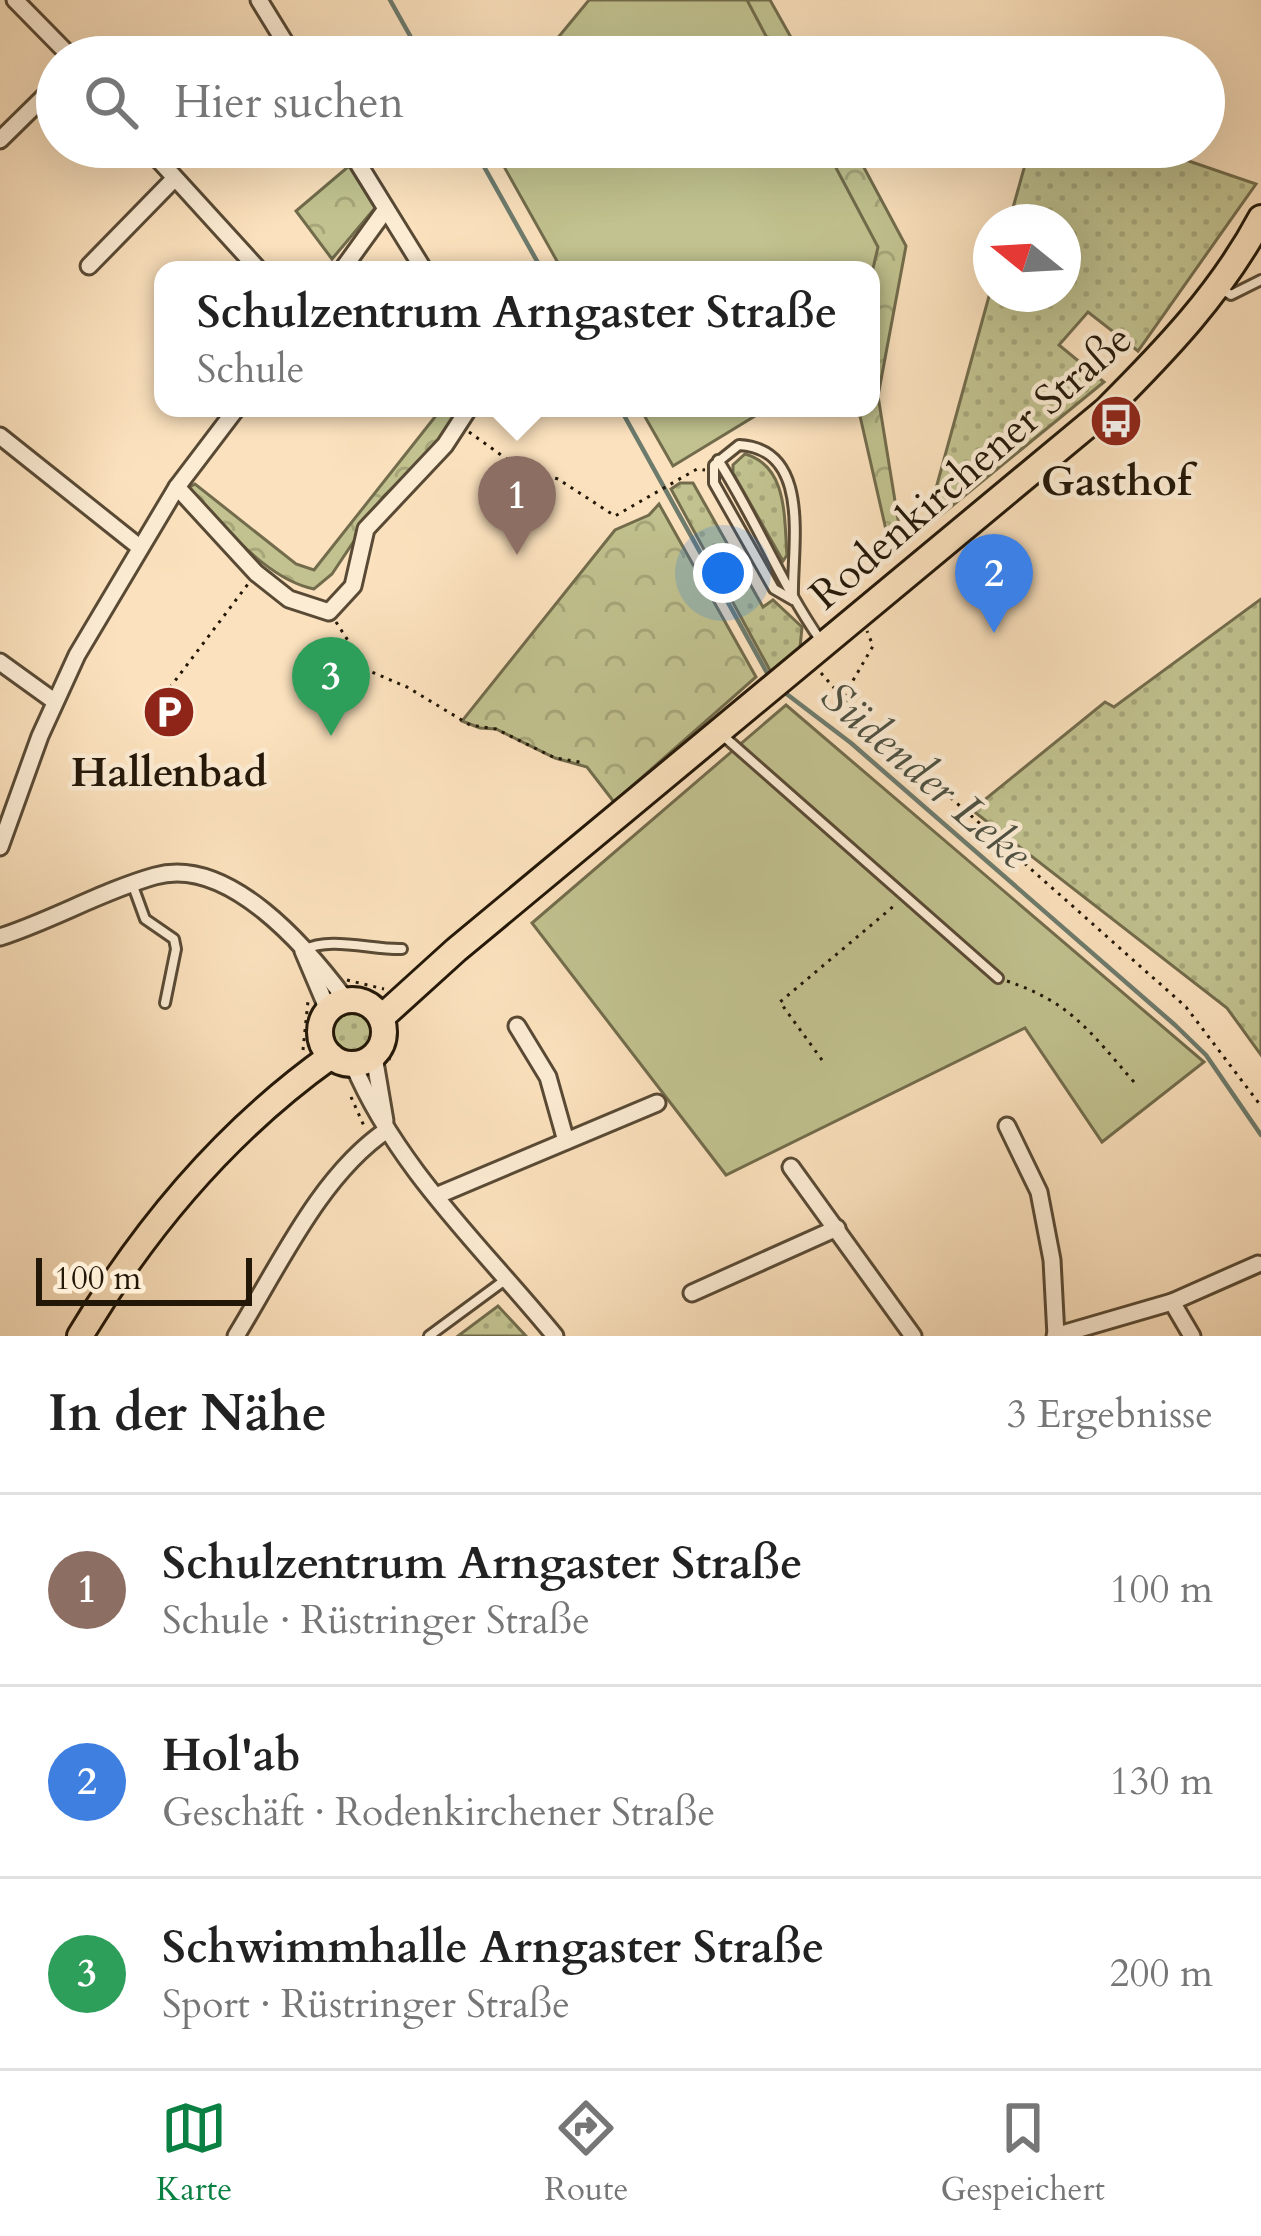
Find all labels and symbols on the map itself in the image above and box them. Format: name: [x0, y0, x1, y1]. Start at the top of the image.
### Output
north arrow: [973, 204, 1081, 312]
street label: Rodenkirchener Straße: [798, 311, 1144, 623]
bus stop icon: Gasthof: [1088, 393, 1144, 449]
place label: Gasthof: [1041, 453, 1198, 510]
pin: 1: [478, 456, 556, 555]
pin: 2: [955, 534, 1033, 633]
your location: [693, 543, 753, 603]
pin: 3: [292, 637, 370, 736]
water label: Südender Leke: [808, 667, 1045, 884]
parking icon: Hallenbad: [141, 684, 197, 740]
place label: Hallenbad: [71, 744, 267, 801]
scale bar: [36, 1252, 252, 1305]

